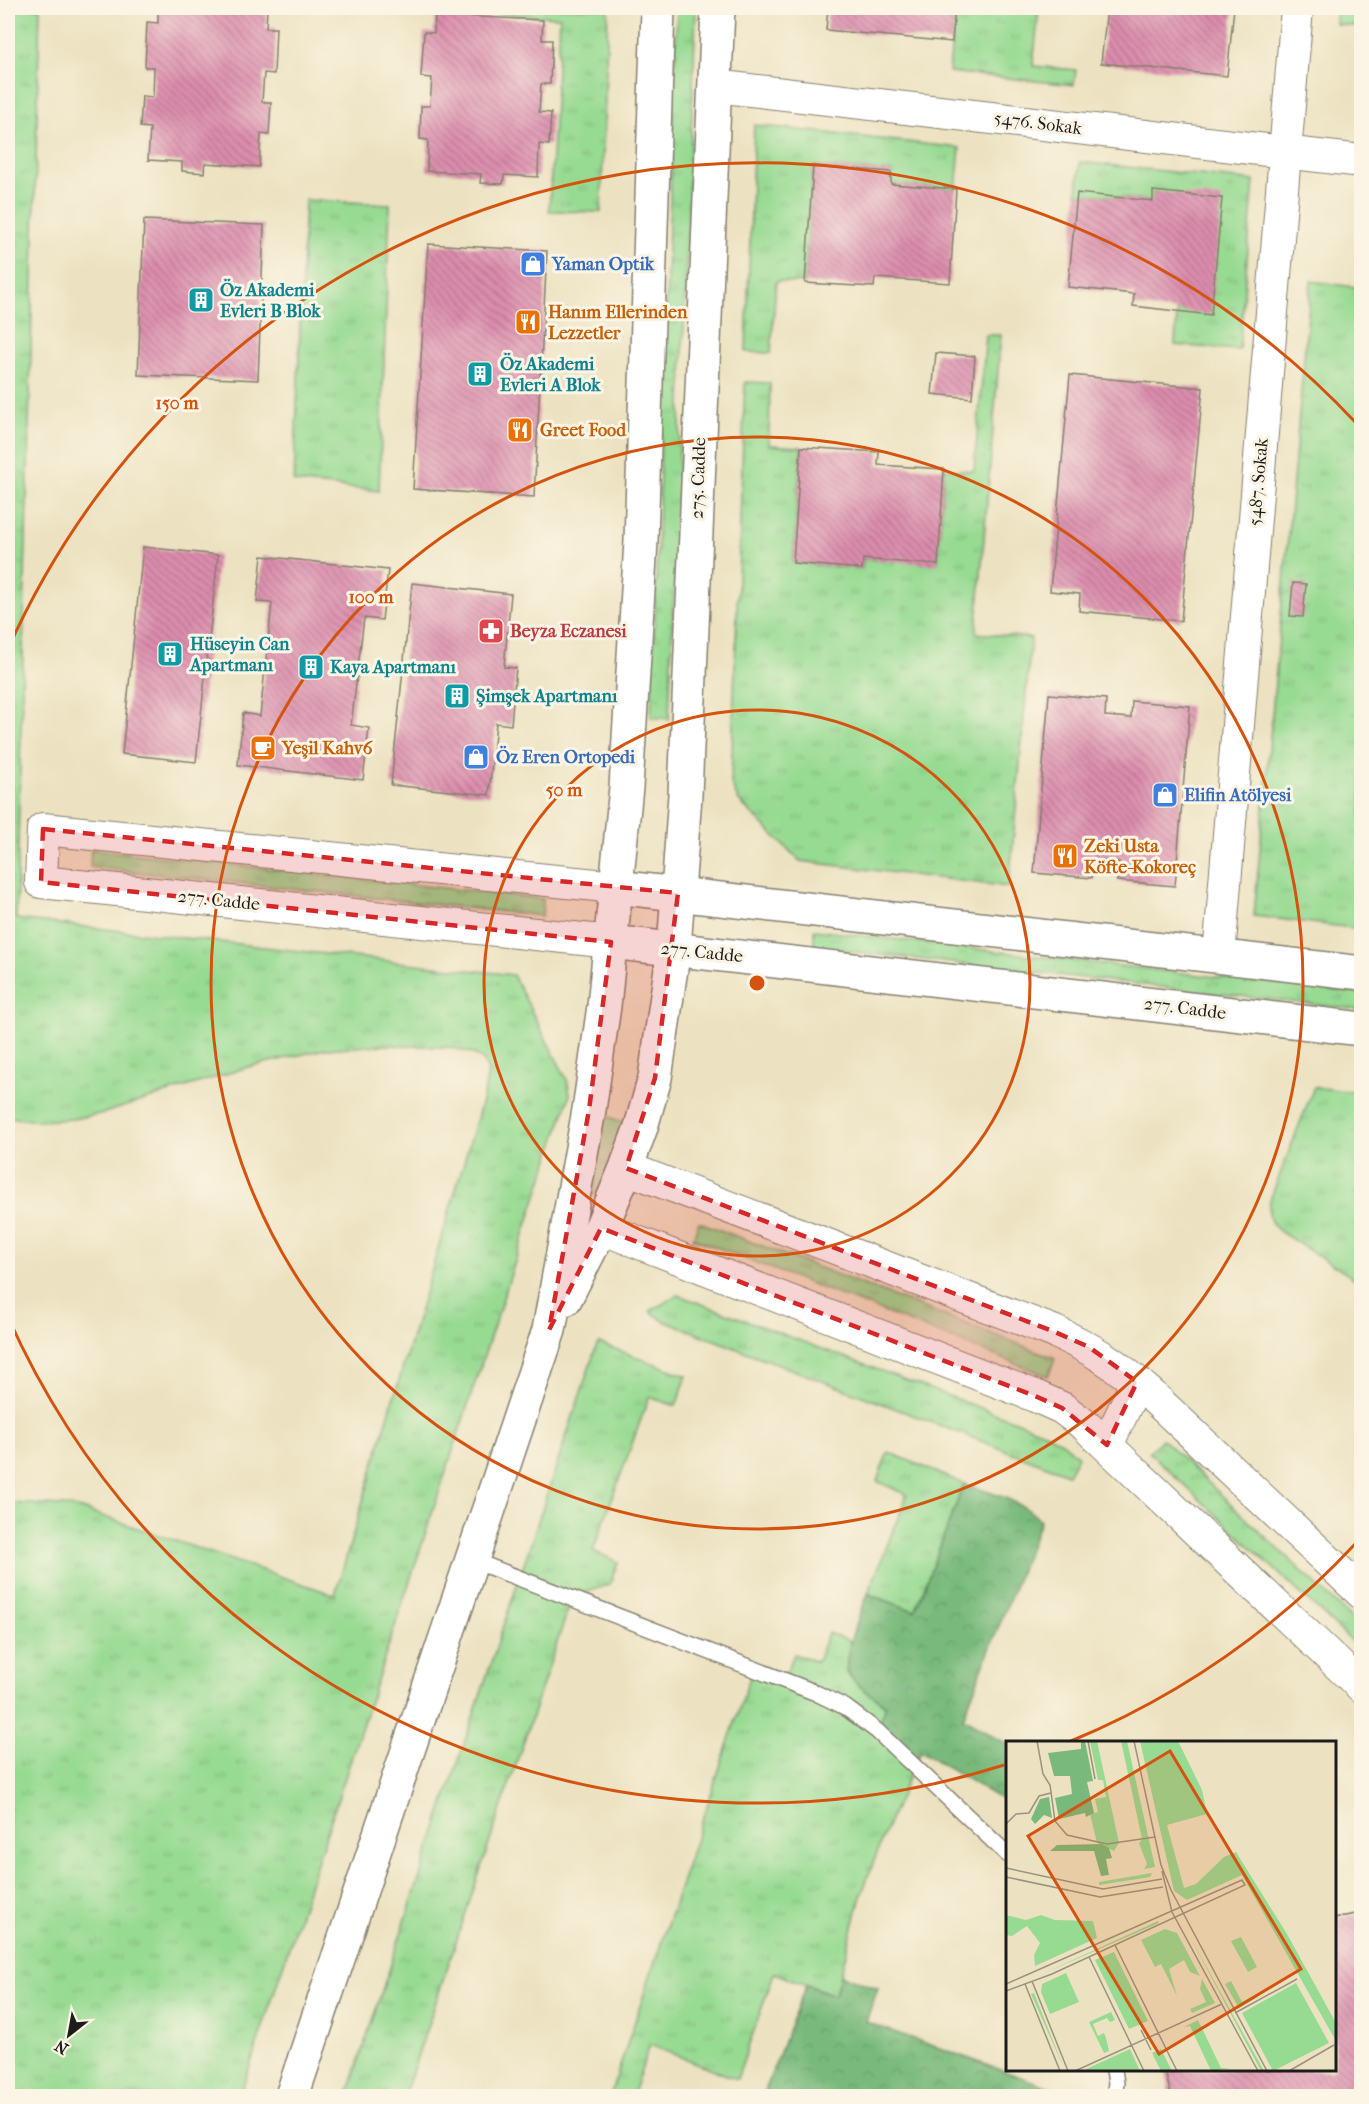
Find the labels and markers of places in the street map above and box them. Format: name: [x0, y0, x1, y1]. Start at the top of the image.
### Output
shop icon: Yaman Optik: [518, 249, 548, 279]
place label: Yaman Optik: [551, 254, 655, 275]
place label: Öz Akademi Evleri B Blok: [220, 278, 321, 322]
building icon: Öz Akademi Evleri B Blok: [186, 285, 216, 315]
place label: Hanım Ellerinden Lezzetler: [548, 302, 688, 344]
restaurant icon: Hanım Ellerinden Lezzetler: [513, 307, 543, 337]
place label: Öz Akademi Evleri A Blok: [500, 352, 601, 396]
building icon: Öz Akademi Evleri A Blok: [465, 359, 495, 389]
restaurant icon: Greet Food: [505, 415, 535, 445]
place label: Greet Food: [540, 420, 627, 441]
pharmacy icon: Beyza Eczanesi: [476, 616, 506, 646]
place label: Beyza Eczanesi: [510, 621, 627, 642]
place label: Hüseyin Can Apartmanı: [189, 634, 290, 676]
building icon: Hüseyin Can Apartmanı: [155, 639, 185, 669]
building icon: Kaya Apartmanı: [296, 652, 326, 682]
place label: Kaya Apartmanı: [330, 657, 457, 678]
building icon: Şimşek Apartmanı: [442, 681, 472, 711]
place label: Şimşek Apartmanı: [476, 686, 618, 707]
cafe icon: Yeşil Kahv6: [248, 733, 278, 763]
place label: Yeşil Kahv6: [281, 738, 374, 759]
shop icon: Öz Eren Ortopedi: [461, 742, 491, 772]
place label: Öz Eren Ortopedi: [496, 745, 636, 768]
shop icon: Elifin Atölyesi: [1150, 780, 1180, 810]
place label: Elifin Atölyesi: [1184, 785, 1292, 806]
place label: Zeki Usta Köfte-Kokoreç: [1084, 836, 1196, 878]
restaurant icon: Zeki Usta Köfte-Kokoreç: [1050, 841, 1080, 871]
centre of rings: [747, 973, 767, 993]

